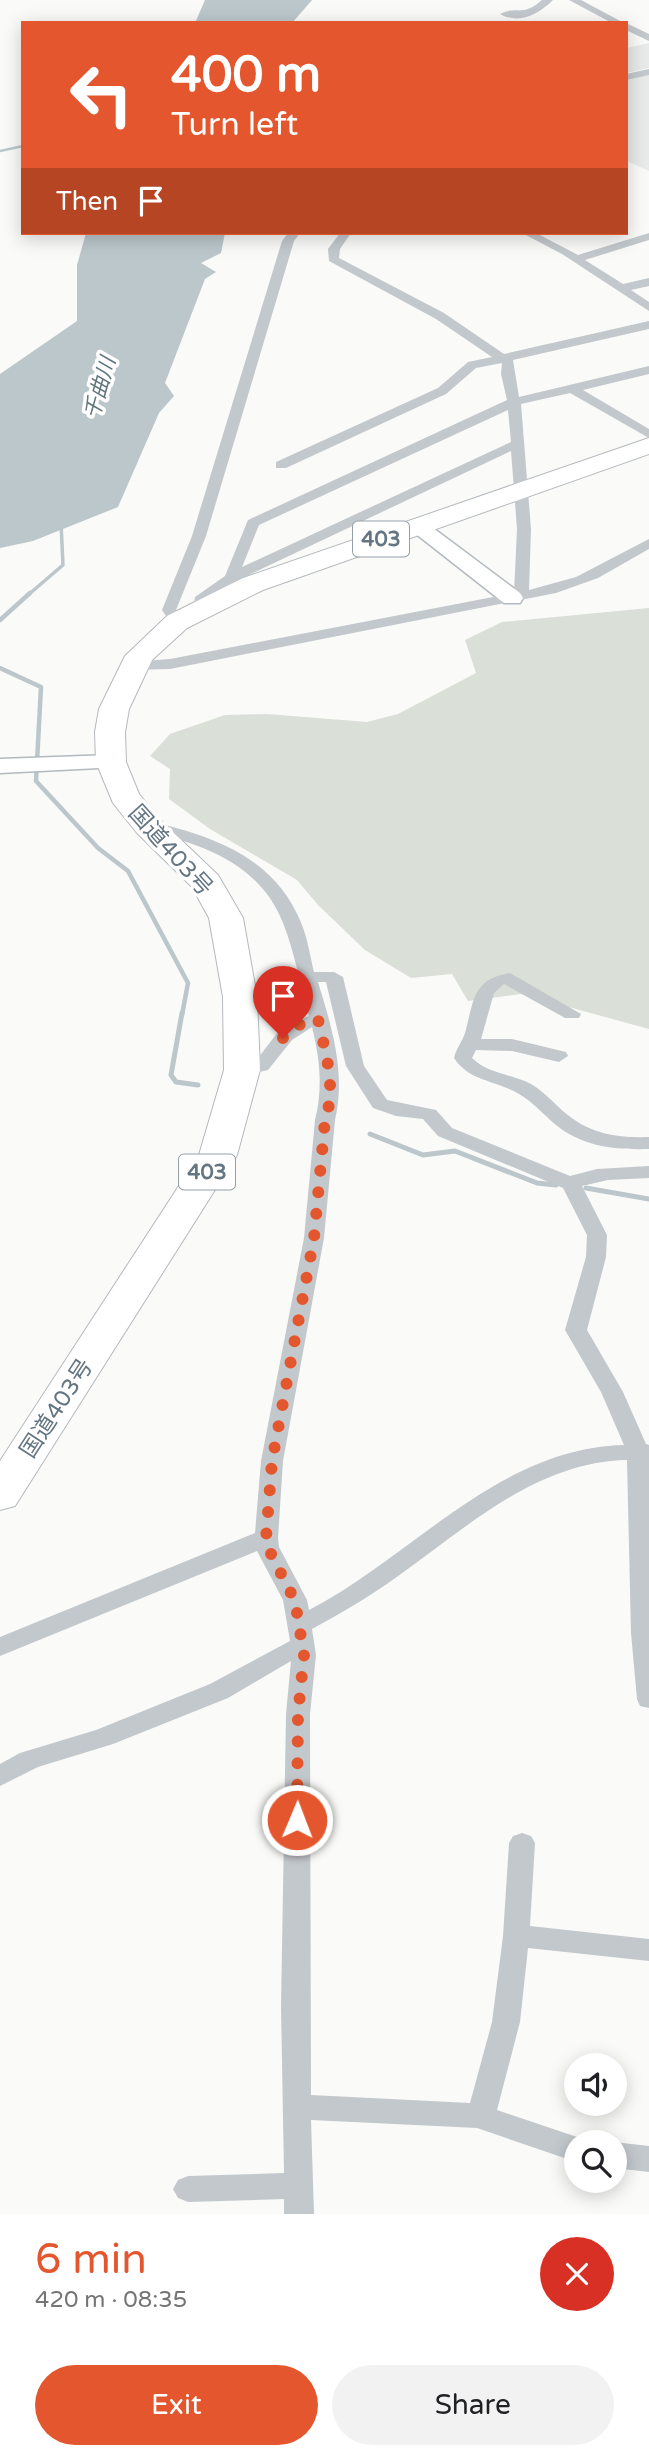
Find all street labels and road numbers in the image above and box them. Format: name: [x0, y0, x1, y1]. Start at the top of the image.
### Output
road number: 403: [353, 522, 409, 556]
street label: 国道403号: [122, 800, 218, 902]
road number: 403: [179, 1154, 235, 1190]
street label: 国道403号: [15, 1354, 99, 1463]

